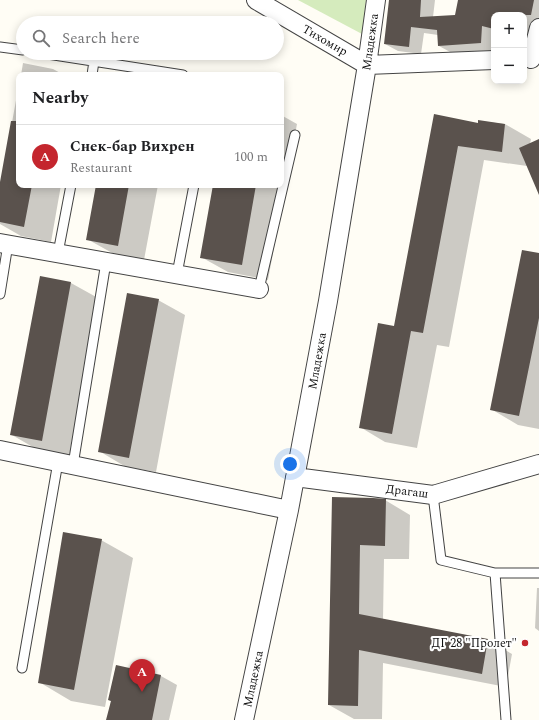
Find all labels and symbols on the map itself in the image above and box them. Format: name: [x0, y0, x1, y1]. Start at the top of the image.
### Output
street label: Младежка: [357, 12, 384, 72]
street label: Тихомир: [298, 20, 351, 61]
street label: Младежка: [303, 331, 332, 391]
your location: [280, 454, 300, 474]
street label: Драгаш: [385, 479, 429, 504]
place label: ДГ 28 "Пролет": [432, 634, 517, 653]
marker: ДГ 28 "Пролет": [520, 638, 530, 648]
street label: Младежка: [238, 649, 269, 709]
pin: A: [129, 659, 155, 692]

